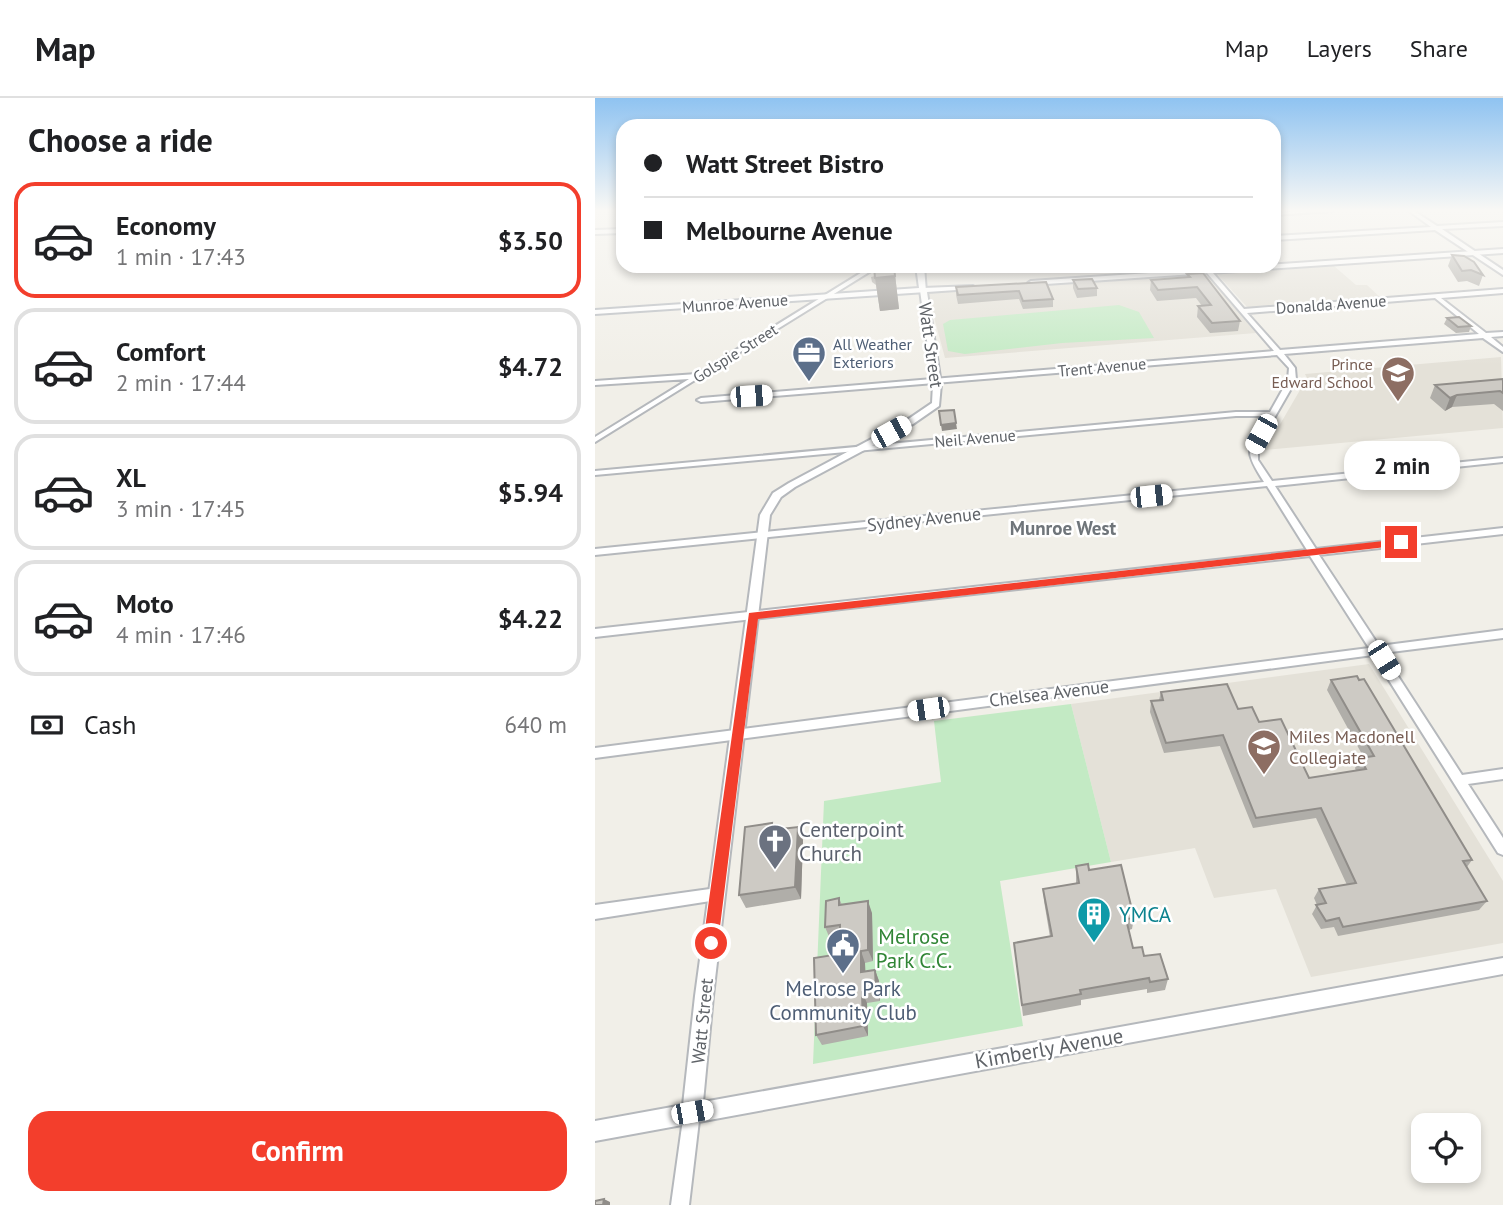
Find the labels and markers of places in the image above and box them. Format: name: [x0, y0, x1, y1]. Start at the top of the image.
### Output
office icon: All Weather Exteriors: [790, 334, 828, 383]
place label: All Weather Exteriors: [833, 334, 913, 372]
place label: Prince Edward School: [1272, 354, 1373, 392]
school or university icon: Prince Edward School: [1379, 354, 1417, 403]
place label: Miles Macdonell Collegiate: [1289, 725, 1416, 769]
school or university icon: Miles Macdonell Collegiate: [1245, 727, 1283, 776]
place label: Centerpoint Church: [799, 816, 904, 867]
church icon: Centerpoint Church: [756, 822, 794, 871]
building icon: YMCA: [1075, 895, 1113, 944]
place label: YMCA: [1119, 901, 1172, 928]
public building icon: Melrose Park Community Club: [824, 926, 862, 975]
place label: Melrose Park Community Club: [769, 975, 917, 1026]

